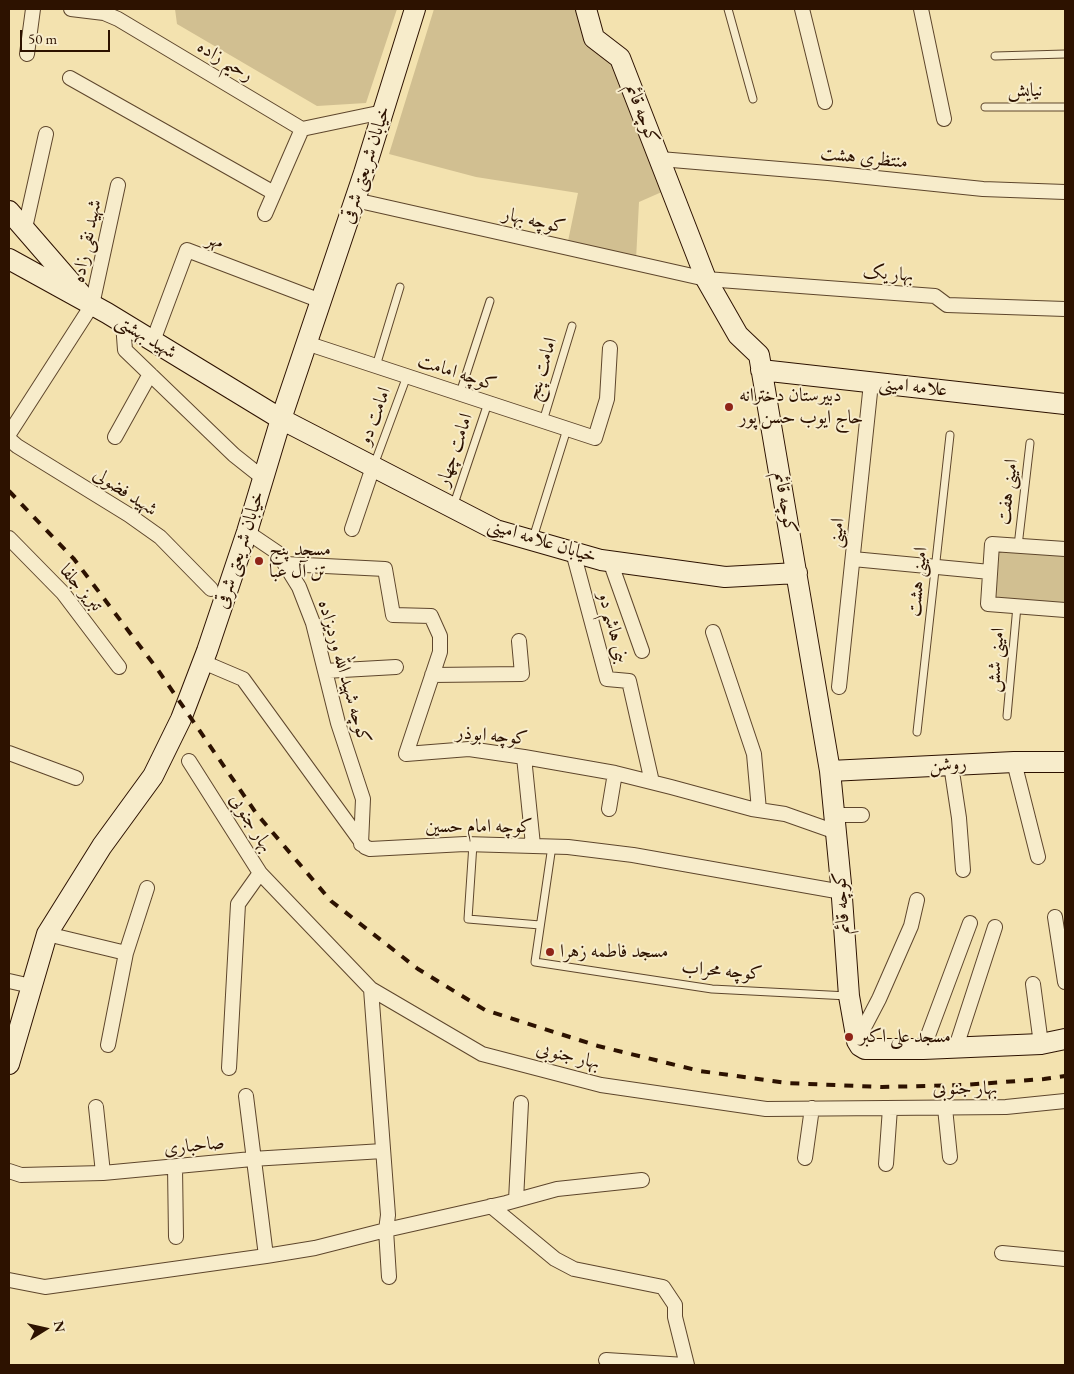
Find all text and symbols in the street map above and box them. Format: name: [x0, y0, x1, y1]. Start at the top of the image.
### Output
scale bar: [22, 20, 112, 52]
text: 50 m: [28, 29, 57, 48]
street label: رحیم زاده: [193, 35, 257, 87]
street label: نیایش: [1007, 80, 1043, 102]
street label: کوچه قائم: [620, 81, 664, 147]
street label: خیابان شریعتی شرقی: [336, 103, 396, 227]
street label: منتظری هشت: [819, 142, 909, 174]
street label: شهید نقی زاده: [67, 197, 107, 285]
street label: کوچه بهار: [500, 203, 568, 239]
street label: مهر: [203, 227, 227, 255]
street label: بهار یک: [862, 261, 914, 287]
street label: شهید بهشتی: [111, 310, 181, 364]
street label: امامت پنج: [522, 335, 562, 403]
street label: کوچه امامت: [415, 350, 499, 396]
street label: علامه امینی: [878, 372, 948, 402]
street label: امامت دو: [354, 384, 396, 448]
place label: دبیرستان دخترانه حاج ایوب حسن پور: [739, 385, 863, 429]
marker: دبیرستان دخترانه حاج ایوب حسن پور: [723, 401, 735, 413]
street label: امامت چهار: [432, 411, 478, 489]
street label: امینی هفت: [993, 458, 1023, 526]
street label: شهید فضولی: [89, 463, 161, 521]
street label: کوچه قائم: [768, 470, 802, 536]
street label: خیابان شریعتی شرقی: [210, 488, 270, 612]
street label: خیابان علامه امینی: [485, 514, 599, 568]
street label: امینی: [824, 517, 850, 549]
place label: مسجد پنج تن آل عبا: [269, 539, 331, 583]
street label: امینی هشت: [903, 546, 933, 618]
marker: مسجد پنج تن آل عبا: [253, 555, 265, 567]
street label: تبریز جلفا: [54, 560, 108, 616]
street label: بنی هاشم دو: [593, 590, 633, 666]
street label: کوچه شهید الله وردیزاده: [313, 597, 375, 747]
street label: امینی شش: [982, 627, 1010, 693]
street label: کوچه ابوذر: [455, 722, 529, 750]
street label: روشن: [929, 753, 967, 777]
street label: بهار جنوبی: [224, 789, 278, 857]
street label: کوچه امام حسین: [425, 816, 533, 838]
street label: کوچه قائم: [828, 871, 856, 935]
place label: مسجد فاطمه زهرا: [560, 941, 668, 963]
marker: مسجد فاطمه زهرا: [544, 946, 556, 958]
street label: کوچه محراب: [681, 956, 763, 986]
place label: مسجد علی اکبر: [859, 1026, 951, 1048]
marker: مسجد علی اکبر: [843, 1031, 855, 1043]
street label: بهار جنوبی: [534, 1037, 602, 1075]
street label: بهار جنوبی: [933, 1078, 997, 1100]
street label: صاحباری: [162, 1131, 226, 1161]
north arrow: [20, 1304, 70, 1354]
text: N: [50, 1319, 70, 1334]

